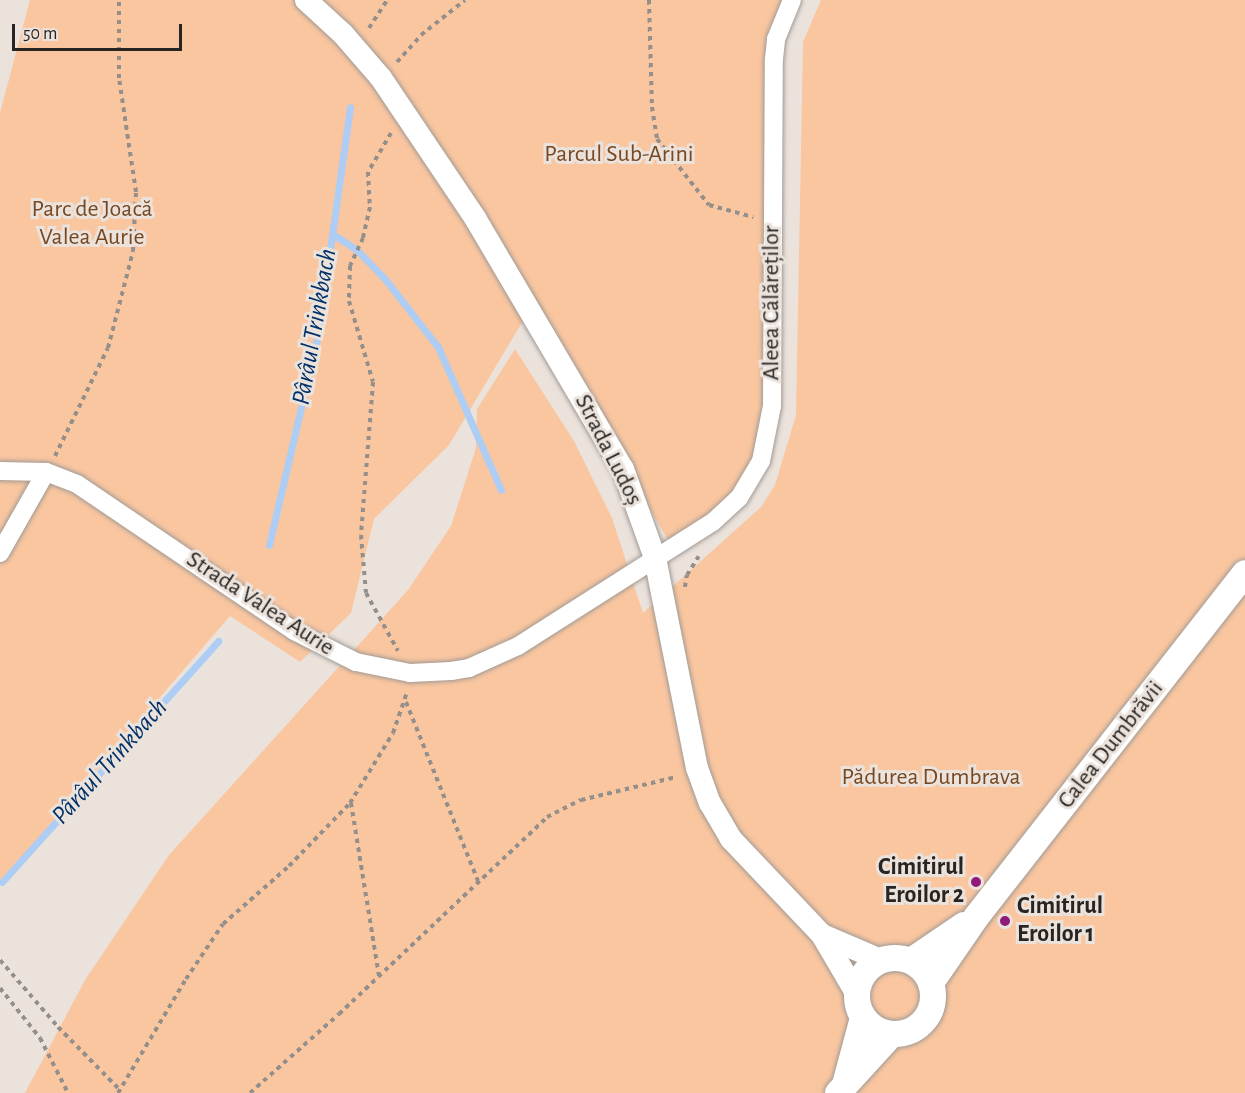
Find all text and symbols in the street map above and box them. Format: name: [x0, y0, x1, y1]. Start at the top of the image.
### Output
scale bar: [15, 12, 184, 50]
text: 50 m: [23, 25, 57, 43]
park label: Parcul Sub-Arini: [544, 141, 694, 169]
park label: Parc de Joacă Valea Aurie: [32, 196, 152, 252]
street label: Aleea Călăreților: [758, 226, 786, 380]
water label: Pârâul Trinkbach: [286, 246, 344, 408]
street label: Strada Ludoș: [568, 390, 648, 510]
street label: Strada Valea Aurie: [181, 546, 339, 662]
street label: Calea Dumbrăvii: [1052, 675, 1170, 815]
water label: Pârâul Trinkbach: [45, 693, 175, 831]
park label: Pădurea Dumbrava: [841, 764, 1021, 792]
place label: Cimitirul Eroilor 2: [878, 854, 964, 910]
marker: Cimitirul Eroilor 2: [969, 875, 983, 889]
place label: Cimitirul Eroilor 1: [1017, 893, 1103, 949]
marker: Cimitirul Eroilor 1: [998, 914, 1012, 928]

